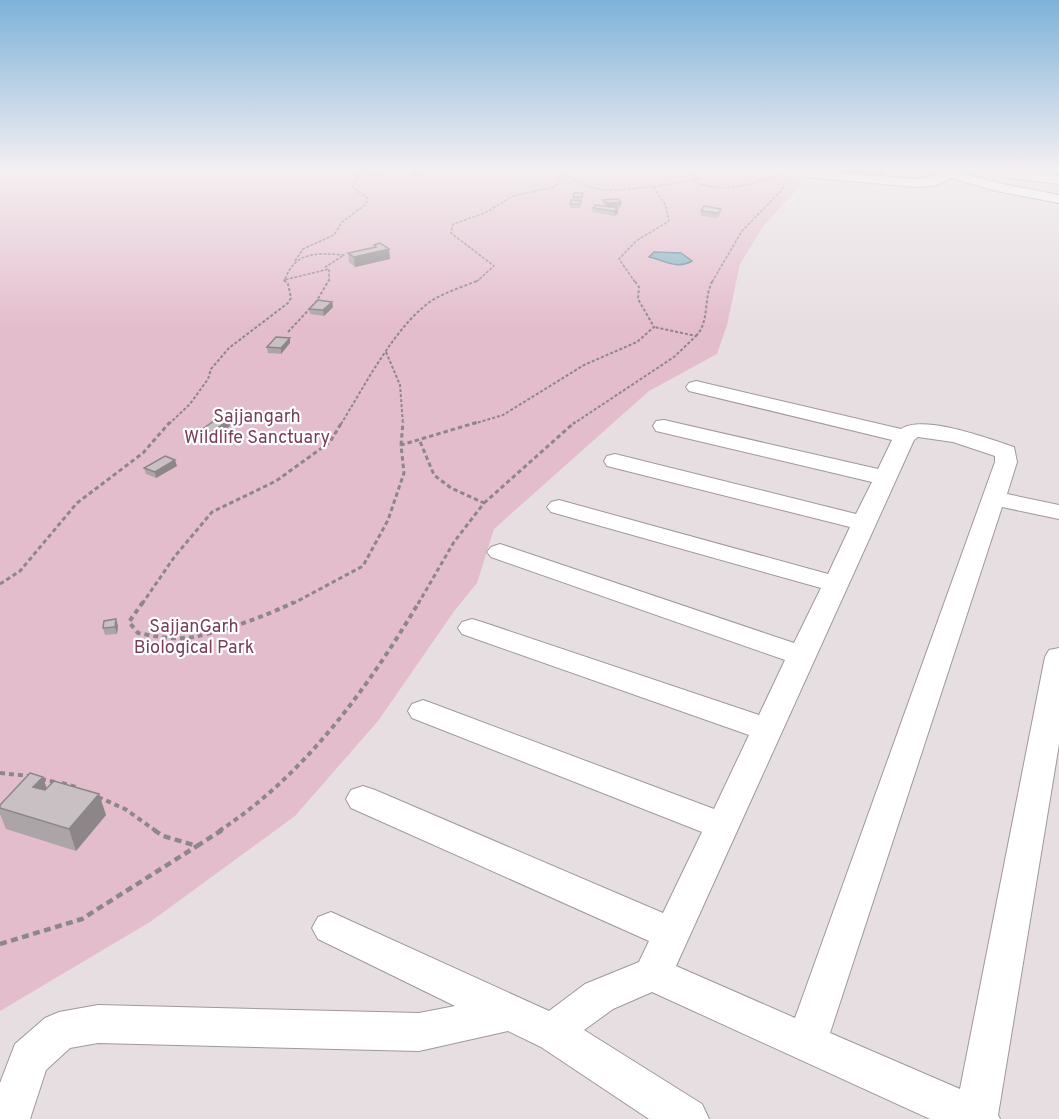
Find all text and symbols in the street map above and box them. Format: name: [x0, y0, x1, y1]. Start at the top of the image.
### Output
park label: Sajjangarh Wildlife Sanctuary: [184, 406, 330, 450]
park label: SajjanGarh Biological Park: [134, 616, 254, 660]

